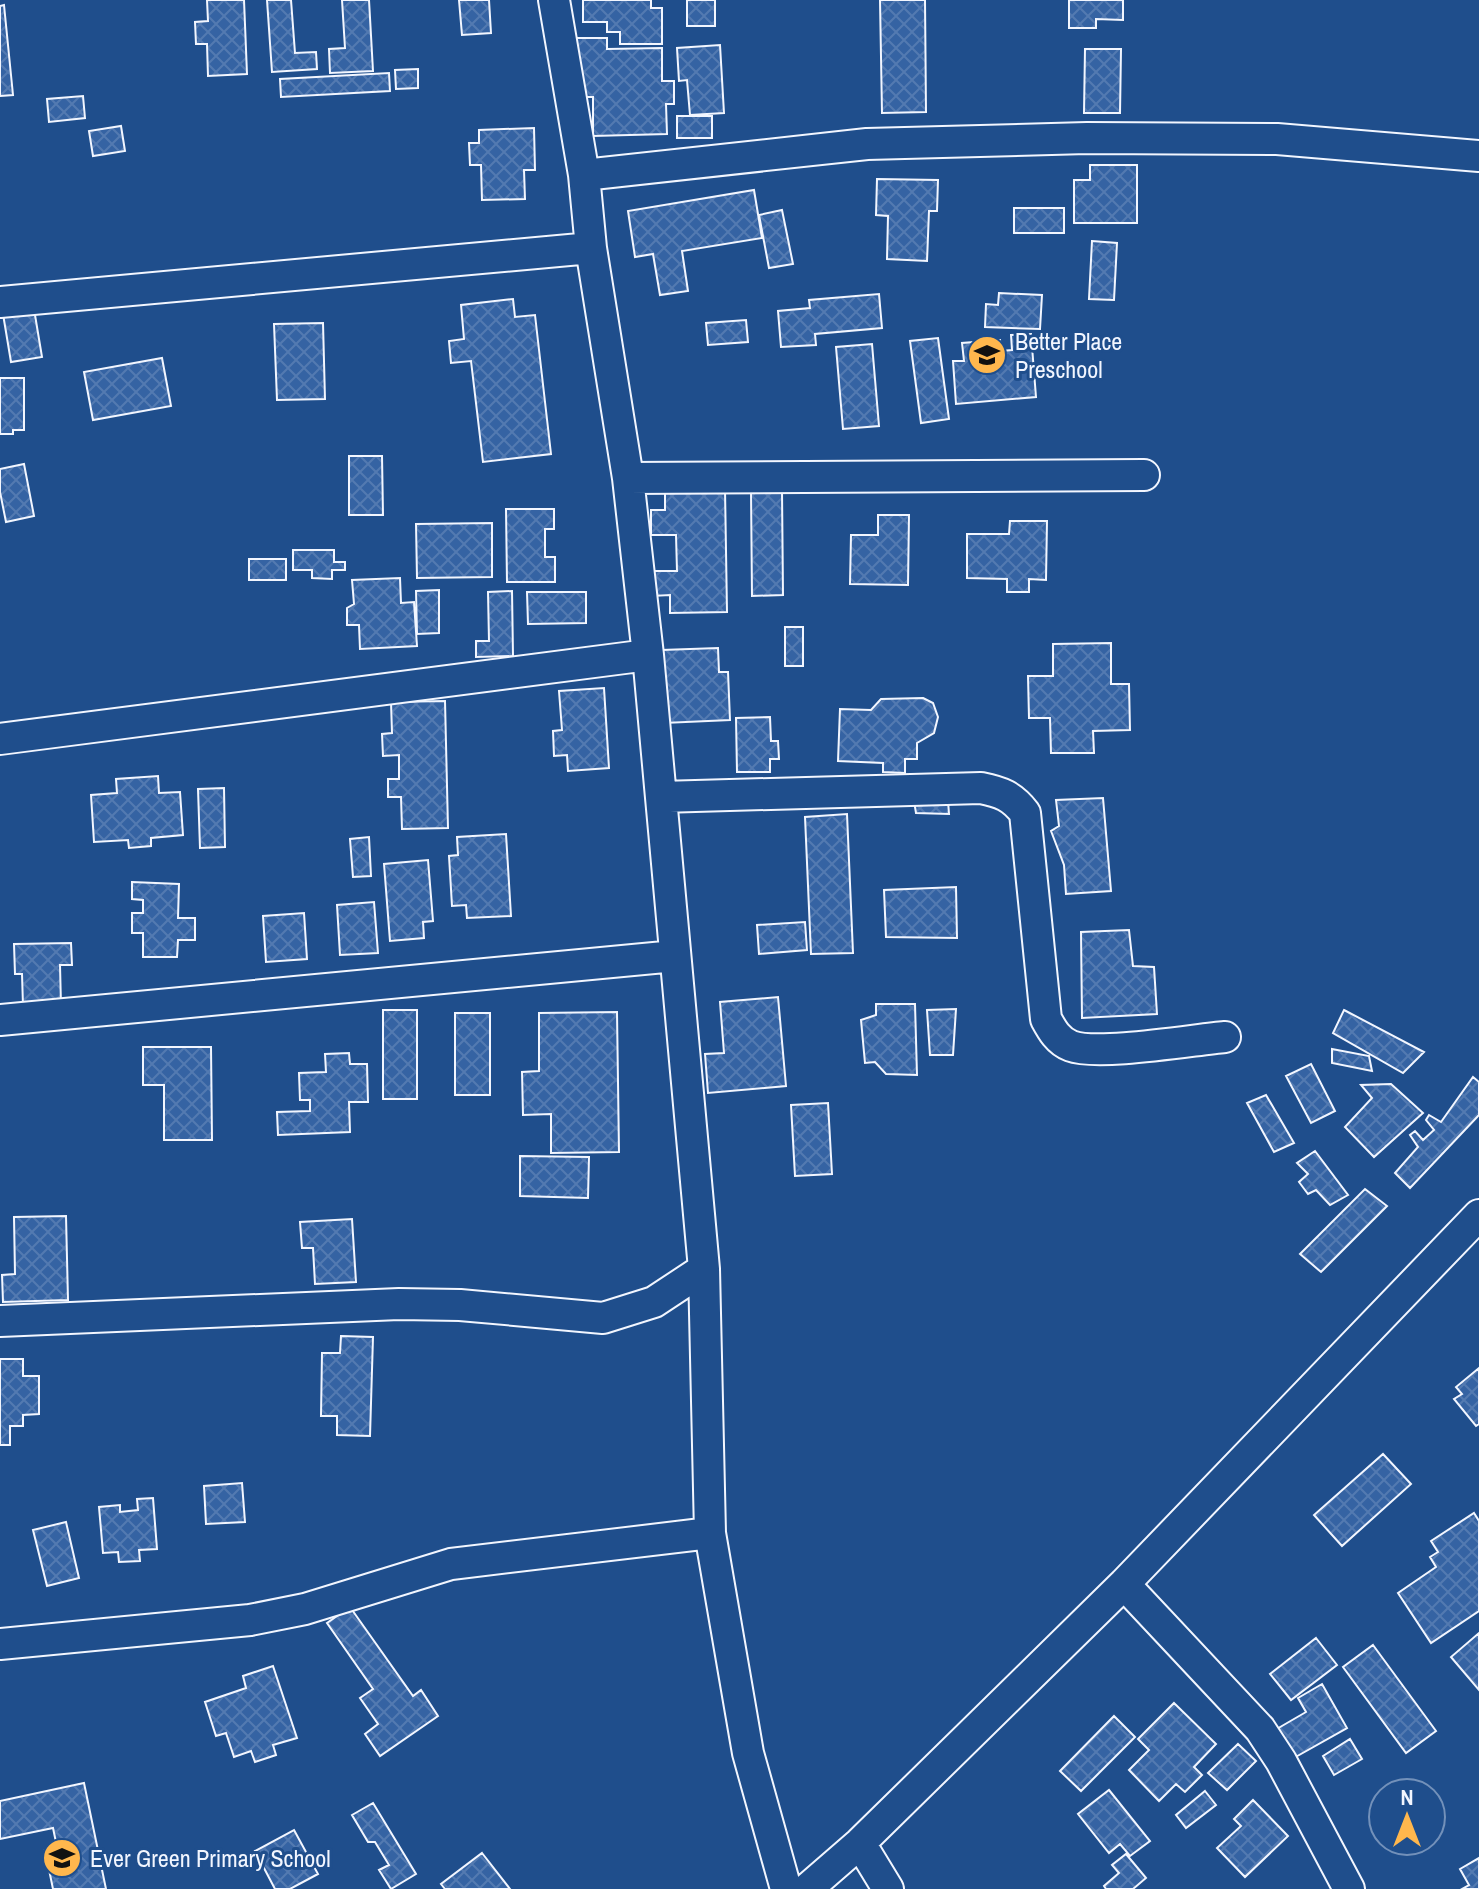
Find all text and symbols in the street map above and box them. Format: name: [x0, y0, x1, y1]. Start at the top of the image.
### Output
place label: Better Place Preschool: [1015, 325, 1122, 385]
school or university icon: Better Place Preschool: [966, 334, 1008, 376]
north arrow: [1367, 1777, 1447, 1857]
text: N: [1400, 1782, 1414, 1812]
school or university icon: Ever Green Primary School: [41, 1837, 83, 1879]
place label: Ever Green Primary School: [90, 1842, 331, 1874]

